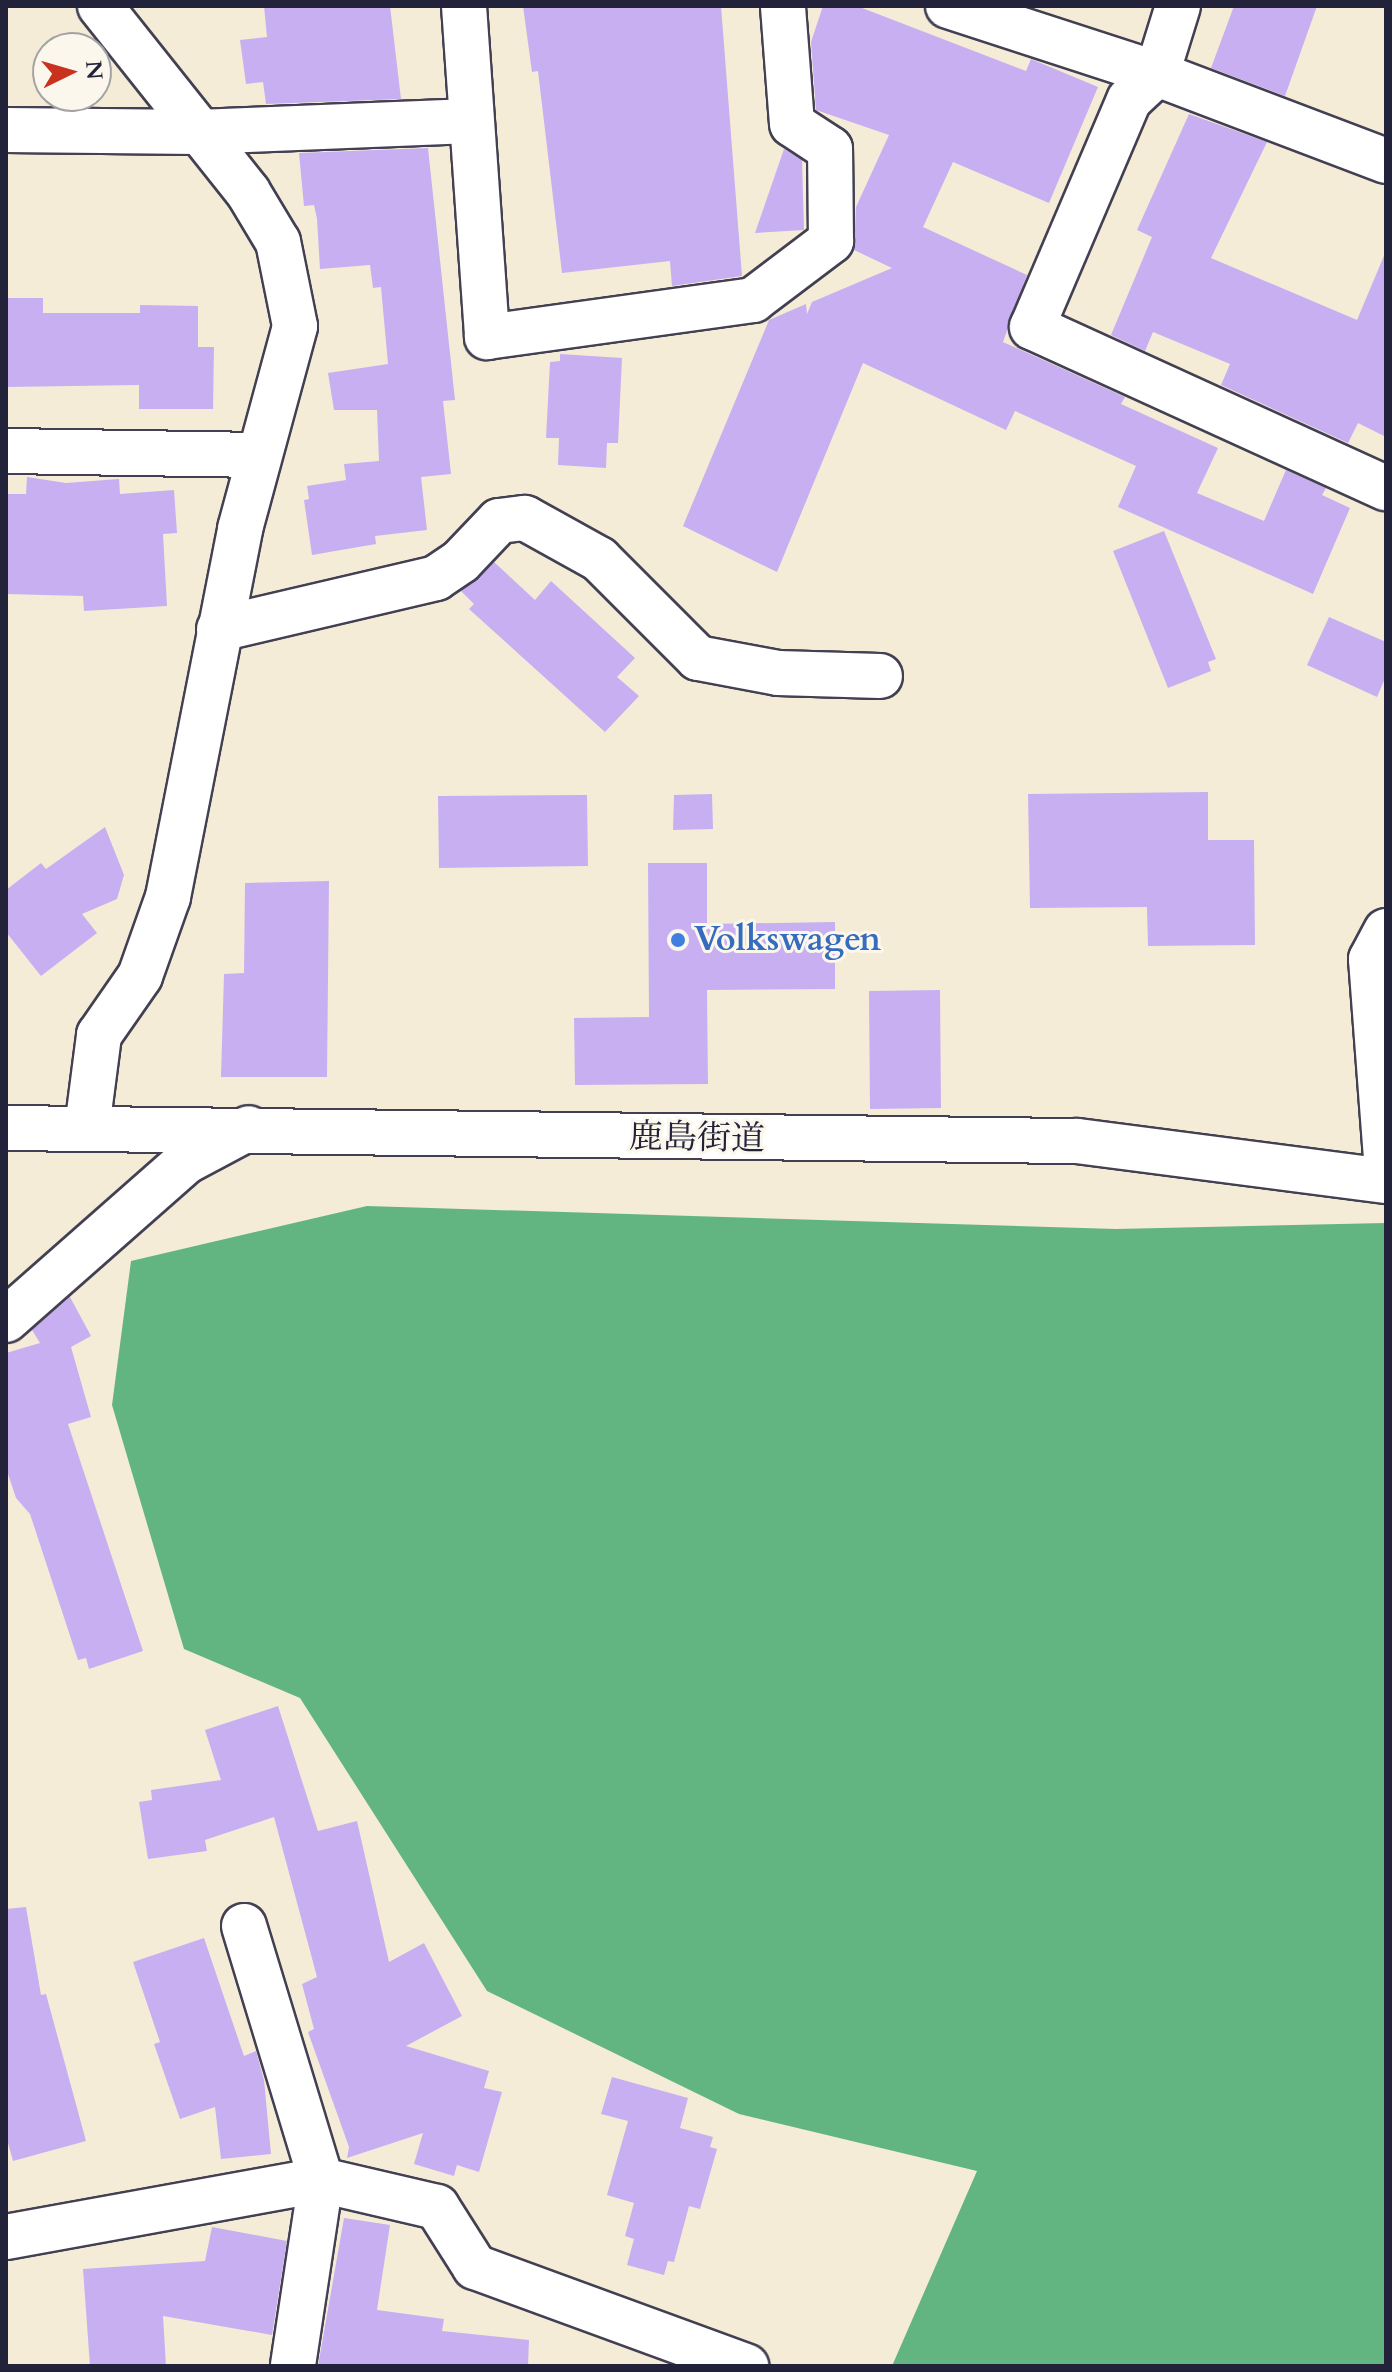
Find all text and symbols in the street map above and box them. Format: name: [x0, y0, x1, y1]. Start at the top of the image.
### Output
north arrow: [32, 32, 112, 112]
text: N: [78, 59, 110, 81]
place label: Volkswagen: [694, 920, 881, 960]
marker: Volkswagen: [669, 931, 687, 949]
street label: 鹿島街道: [629, 1116, 765, 1160]

